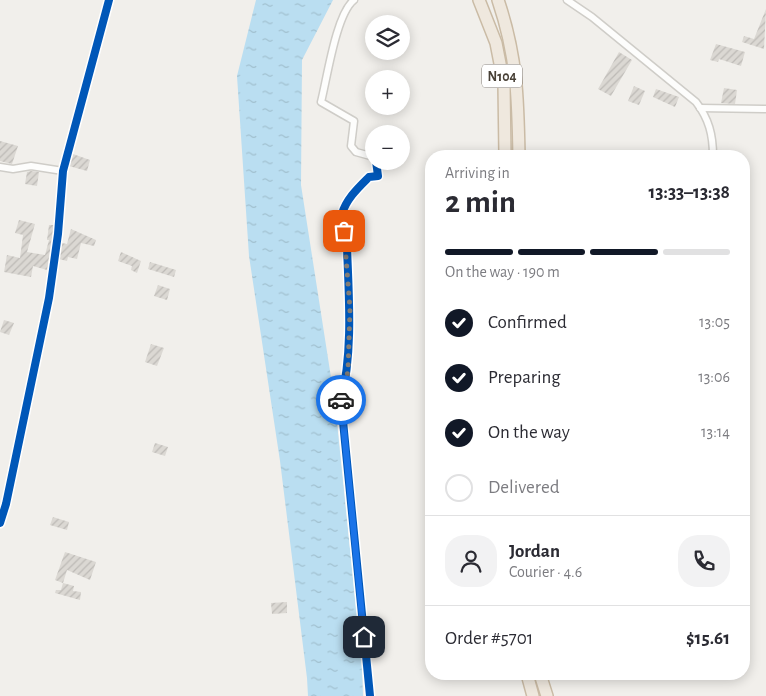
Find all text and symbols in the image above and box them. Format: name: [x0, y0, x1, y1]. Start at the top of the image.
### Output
map controls: [365, 15, 410, 170]
button: layers: [365, 15, 410, 60]
road number: N104: [482, 64, 522, 88]
button: +: [365, 70, 410, 115]
button: −: [365, 125, 410, 170]
text: Arriving in: [445, 165, 510, 181]
text: 13:33–13:38: [649, 183, 730, 202]
text: 2 min: [445, 186, 516, 218]
pin: [323, 210, 365, 252]
icon: bag: [330, 217, 358, 245]
text: On the way · 190 m: [445, 264, 560, 280]
icon: check: [445, 309, 473, 337]
text: Confirmed: [488, 313, 567, 332]
text: 13:05: [699, 314, 730, 330]
icon: check: [445, 364, 473, 392]
text: Preparing: [488, 368, 561, 387]
text: 13:06: [698, 369, 730, 385]
courier: [316, 375, 366, 425]
icon: car: [327, 386, 355, 414]
icon: check: [445, 419, 473, 447]
text: On the way: [488, 423, 570, 442]
text: 13:14: [701, 424, 730, 440]
text: Delivered: [488, 478, 560, 497]
button: person: [445, 535, 497, 587]
button: phone: [678, 535, 730, 587]
text: Jordan: [509, 542, 560, 561]
text: Courier · 4.6: [509, 564, 582, 580]
pin: [343, 616, 385, 658]
icon: home: [350, 623, 378, 651]
text: Order #5701: [445, 629, 533, 648]
text: $15.61: [686, 629, 730, 648]

